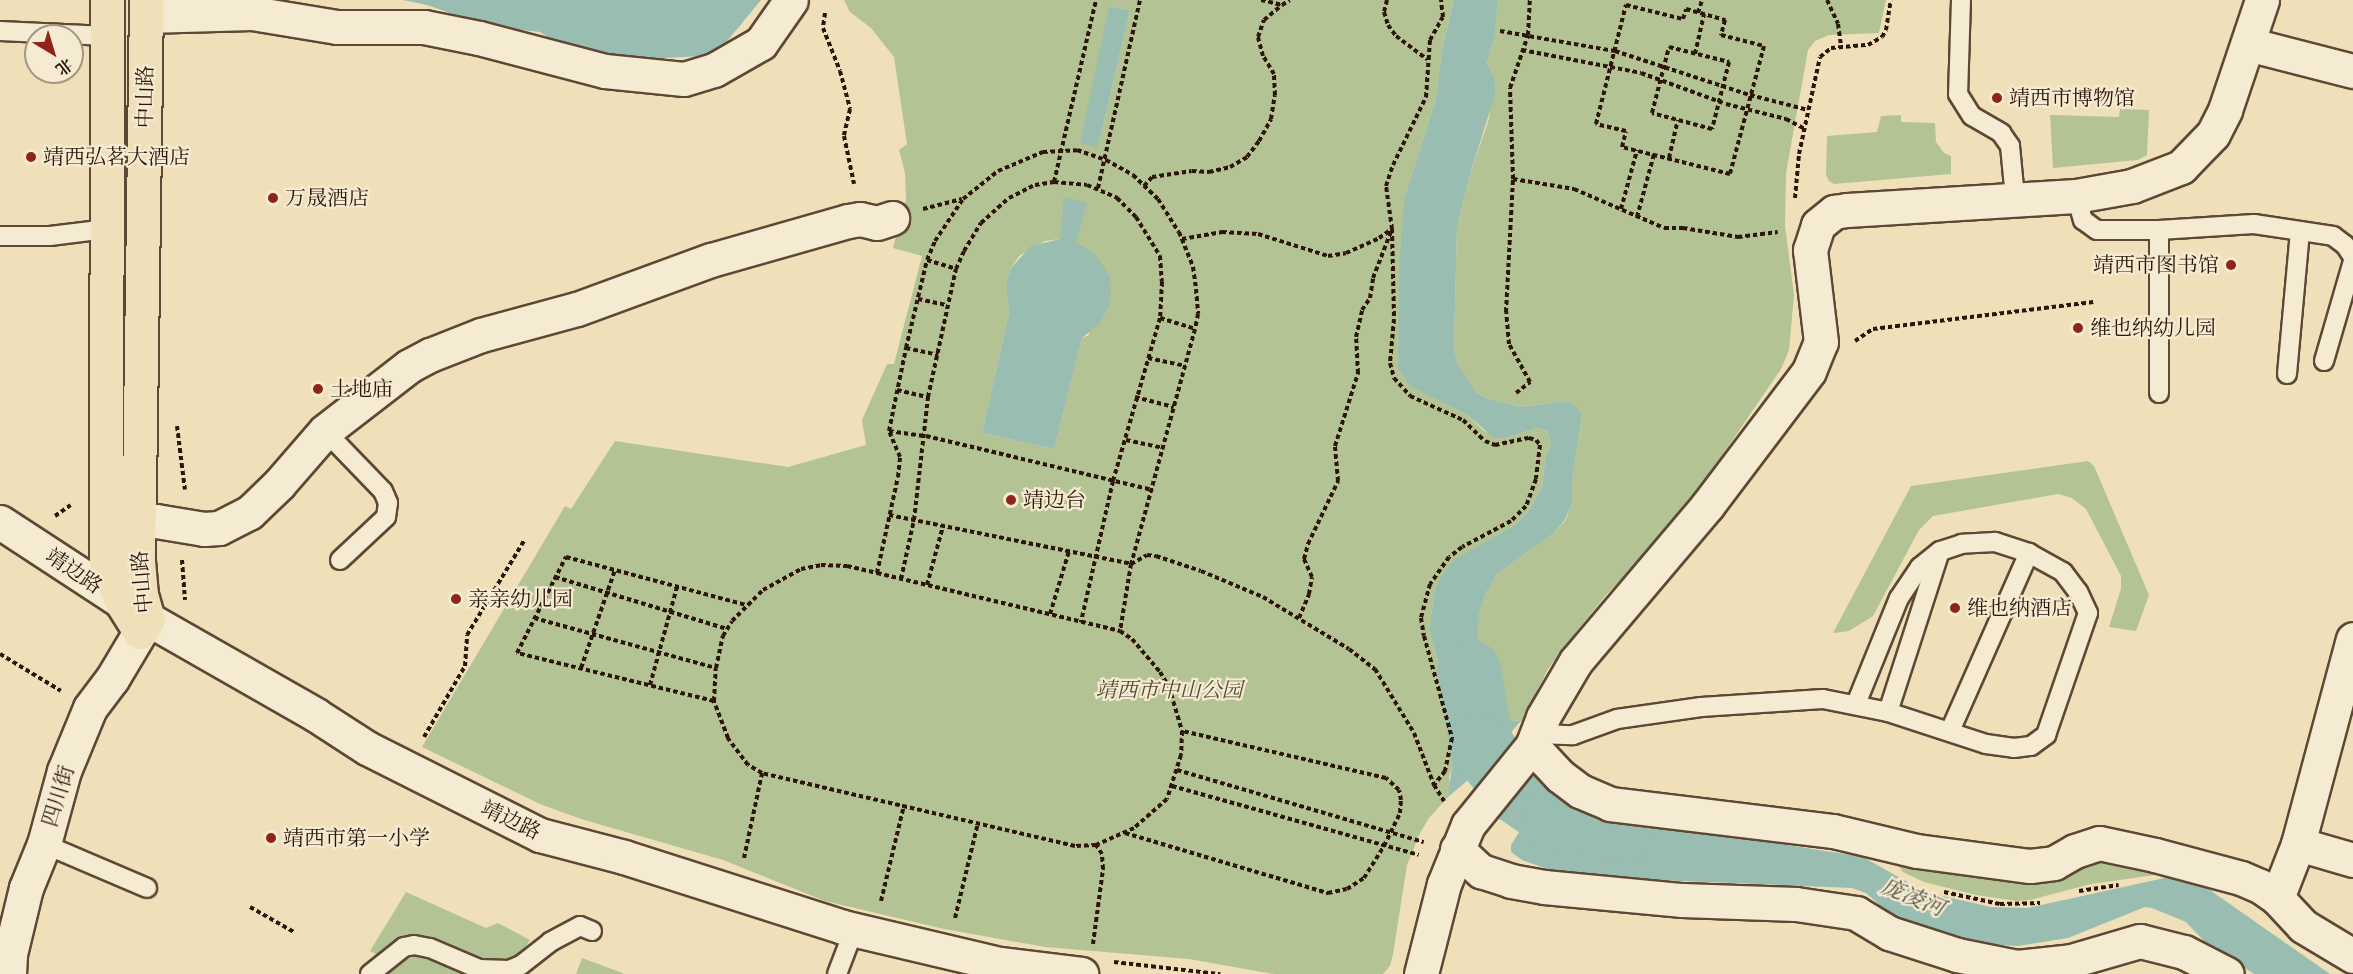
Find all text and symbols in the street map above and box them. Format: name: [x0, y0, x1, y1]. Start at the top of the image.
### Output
north arrow: [24, 24, 84, 84]
text: 北: [52, 55, 76, 79]
street label: 中山路: [132, 65, 158, 129]
place label: 靖西市博物馆: [2009, 85, 2135, 111]
marker: 靖西市博物馆: [1990, 91, 2004, 105]
place label: 靖西弘茗大酒店: [43, 144, 190, 170]
marker: 靖西弘茗大酒店: [24, 150, 38, 164]
place label: 万晟酒店: [285, 185, 369, 211]
marker: 万晟酒店: [266, 191, 280, 205]
place label: 靖西市图书馆: [2093, 252, 2219, 278]
marker: 靖西市图书馆: [2224, 258, 2238, 272]
place label: 维也纳幼儿园: [2090, 315, 2216, 341]
marker: 维也纳幼儿园: [2071, 321, 2085, 335]
place label: 土地庙: [330, 376, 393, 402]
marker: 土地庙: [311, 382, 325, 396]
place label: 靖边台: [1023, 487, 1086, 513]
marker: 靖边台: [1004, 493, 1018, 507]
street label: 靖边路: [41, 543, 107, 599]
street label: 中山路: [127, 550, 157, 614]
place label: 亲亲幼儿园: [468, 586, 573, 612]
marker: 亲亲幼儿园: [449, 592, 463, 606]
place label: 维也纳酒店: [1967, 595, 2072, 621]
marker: 维也纳酒店: [1948, 601, 1962, 615]
park label: 靖西市中山公园: [1096, 677, 1242, 703]
street label: 四川街: [37, 762, 79, 830]
street label: 靖边路: [477, 795, 545, 845]
place label: 靖西市第一小学: [283, 825, 430, 851]
marker: 靖西市第一小学: [264, 831, 278, 845]
water label: 庞凌河: [1877, 872, 1949, 922]

